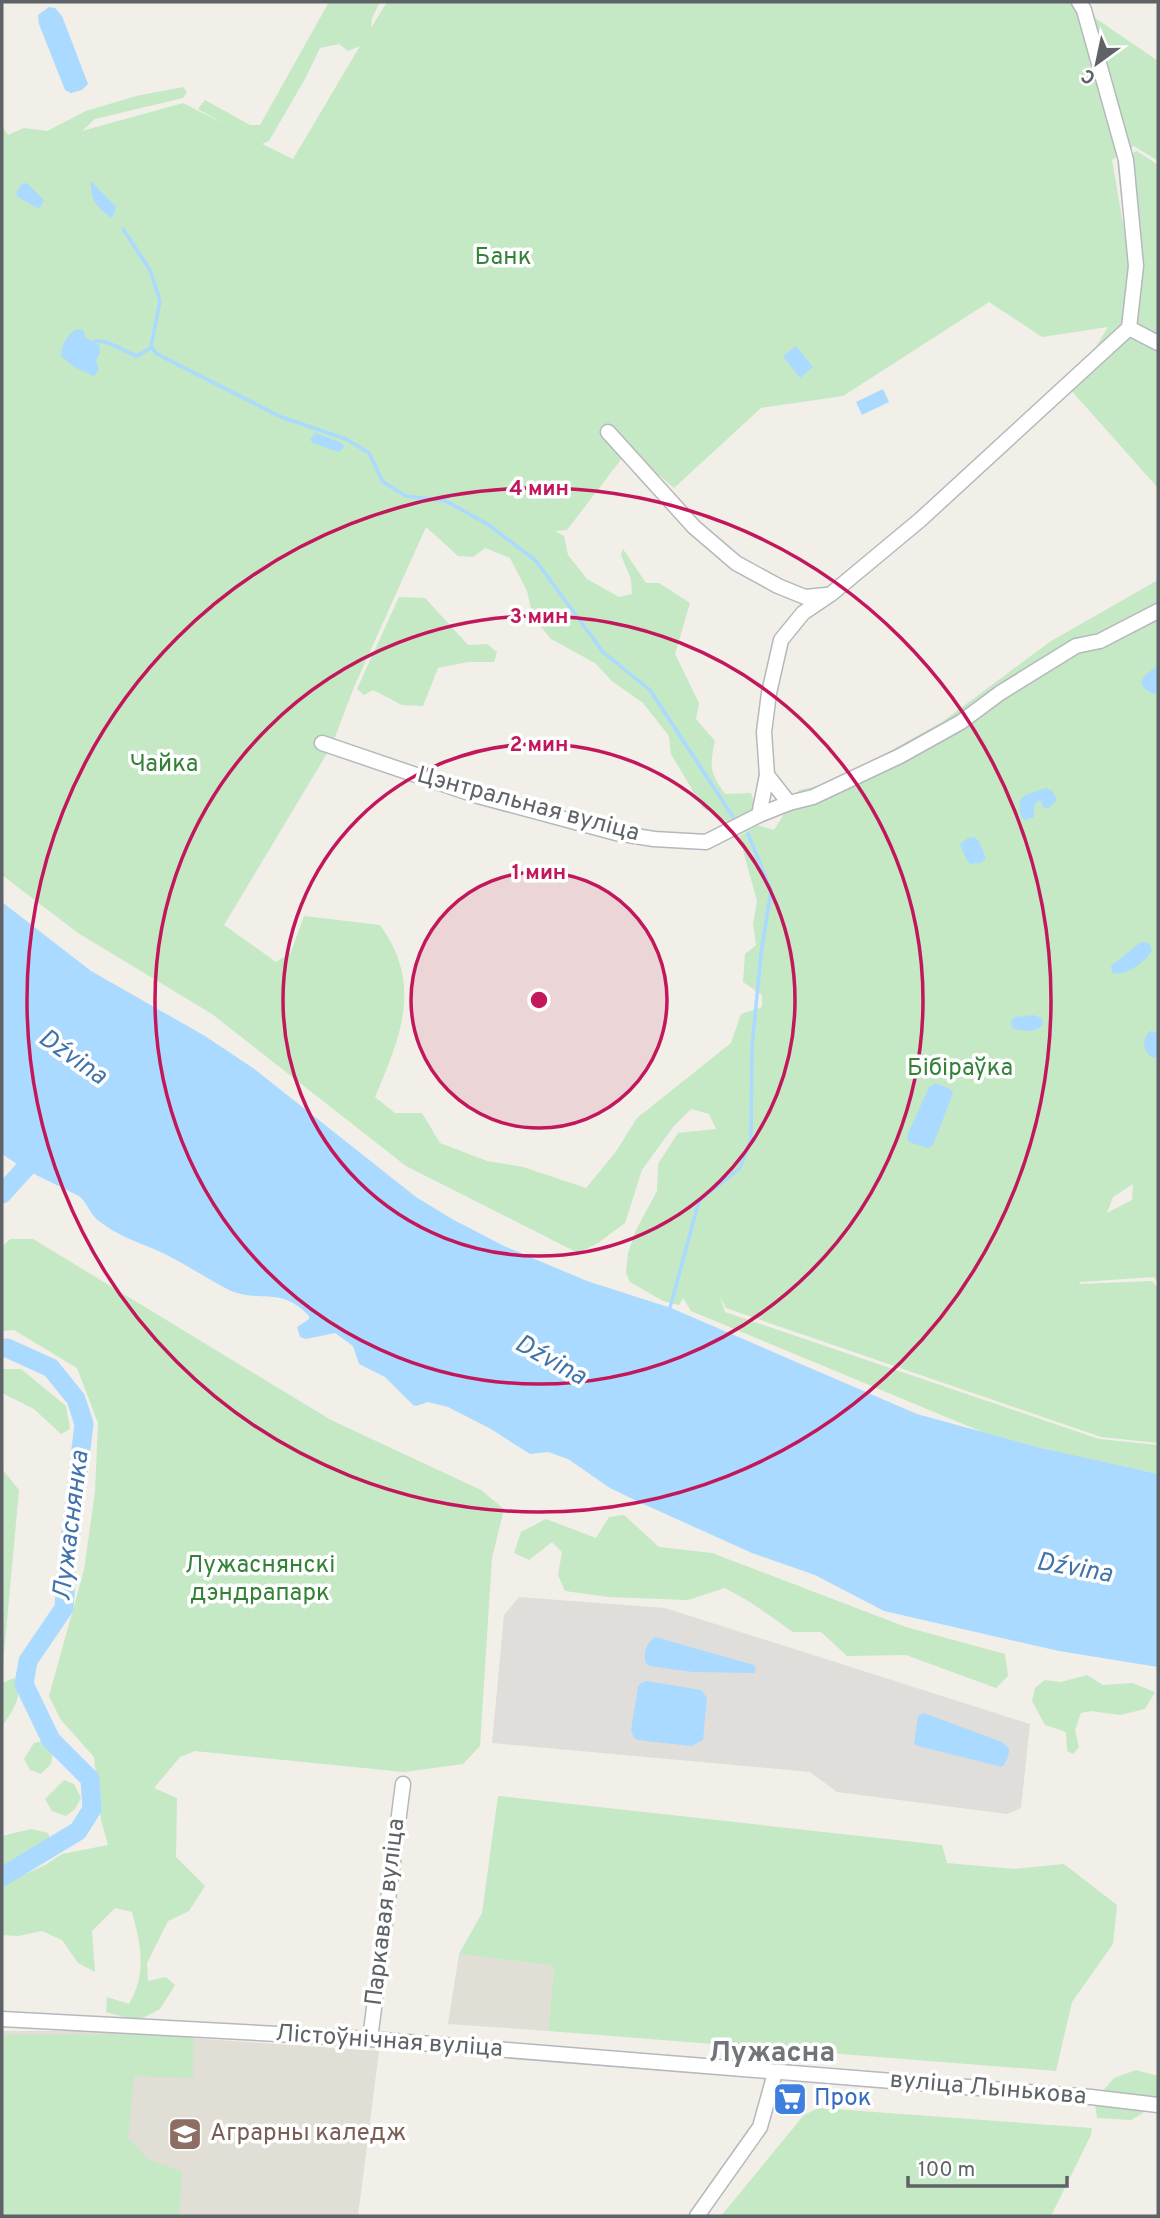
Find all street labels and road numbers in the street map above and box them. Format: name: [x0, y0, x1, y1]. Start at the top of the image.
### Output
street label: Цэнтральная вуліца: [413, 761, 643, 849]
street label: Паркавая вуліца: [360, 1817, 412, 2007]
street label: Лістоўнічная вуліца: [274, 2019, 504, 2065]
street label: вуліца Лынькова: [888, 2065, 1088, 2113]

